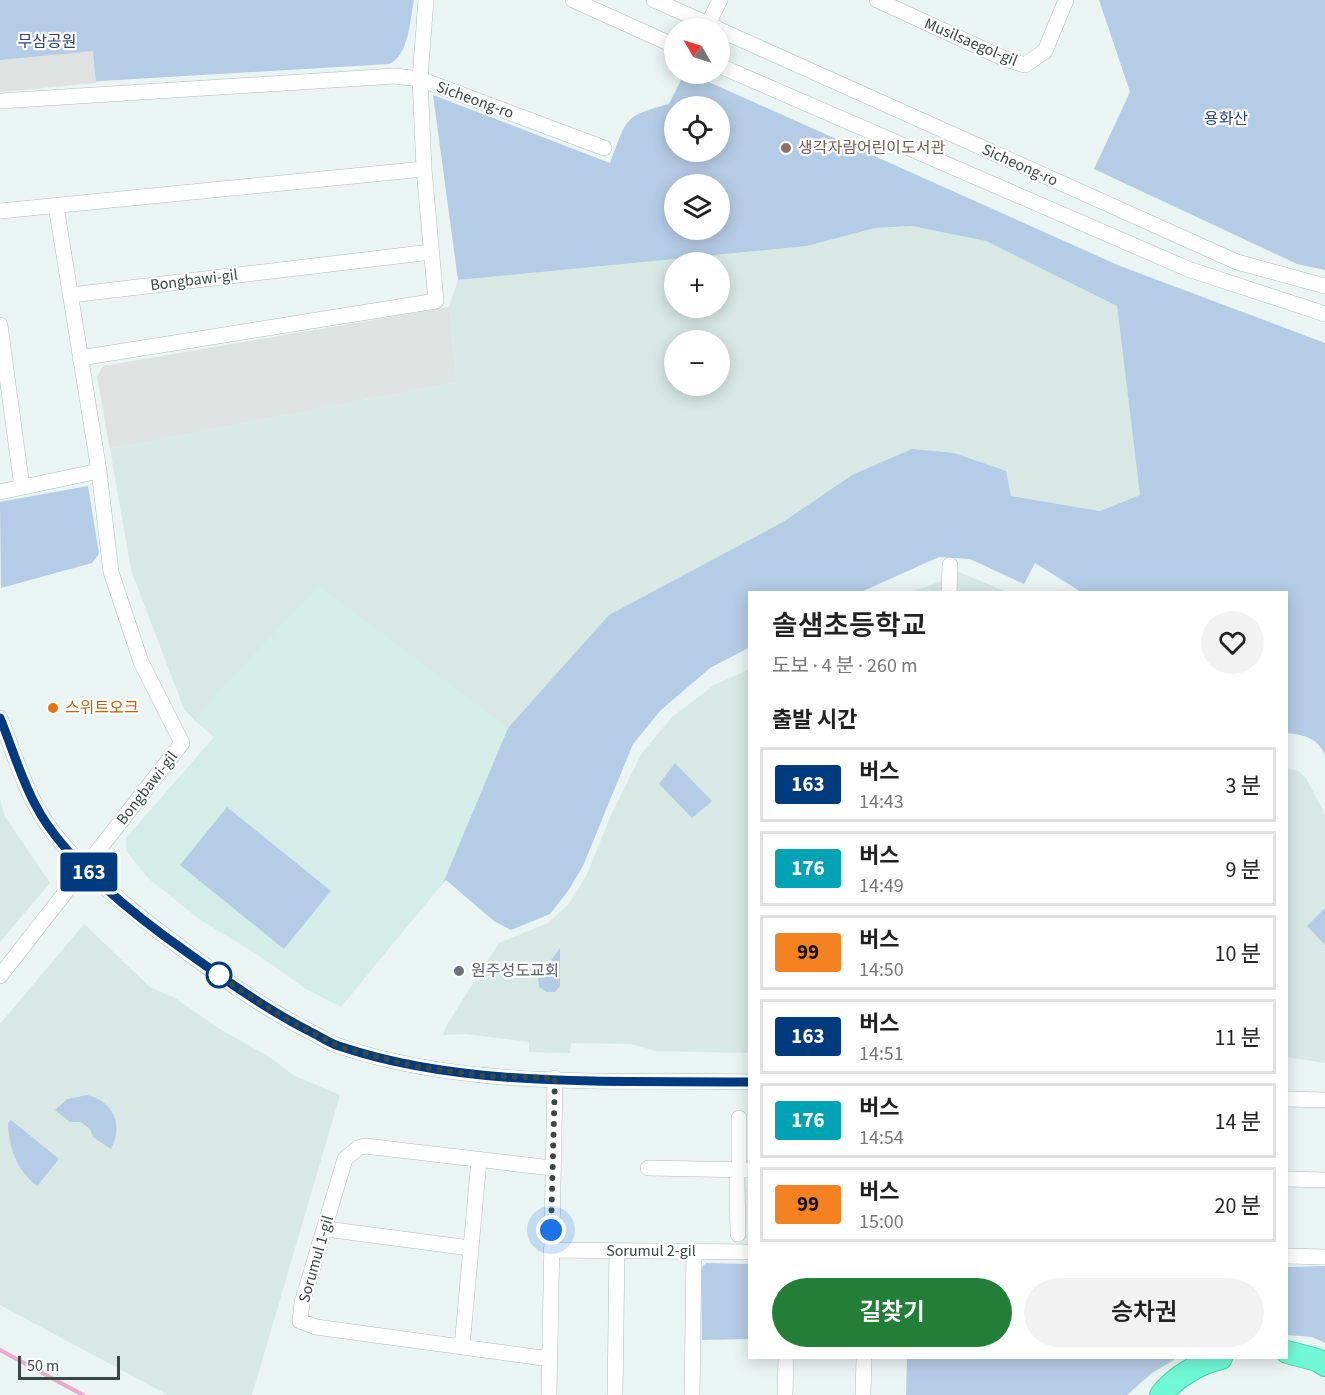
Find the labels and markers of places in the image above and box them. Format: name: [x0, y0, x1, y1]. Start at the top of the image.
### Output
place label: 생각자람어린이도서관: [798, 137, 945, 159]
marker: 생각자람어린이도서관: [779, 141, 793, 155]
place label: 스위트오크: [65, 697, 139, 719]
marker: 스위트오크: [46, 701, 60, 715]
place label: 원주성도교회: [471, 960, 559, 982]
unlabelled marker: [206, 962, 232, 988]
marker: 원주성도교회: [452, 964, 466, 978]

